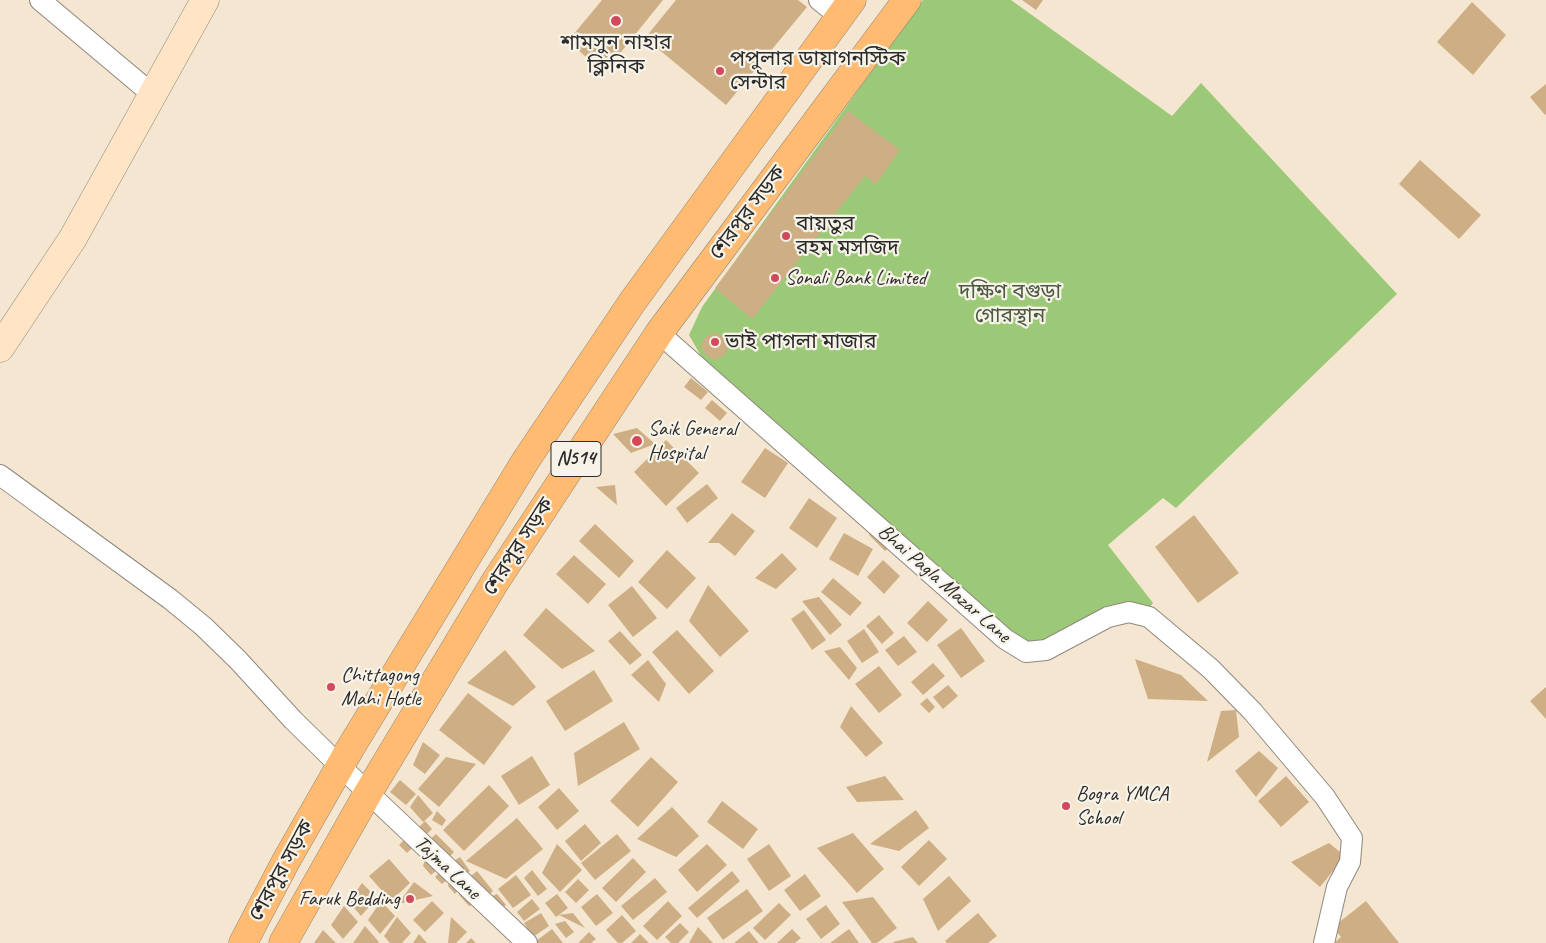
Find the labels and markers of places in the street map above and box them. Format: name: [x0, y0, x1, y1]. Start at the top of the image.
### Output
marker: শামসুন নাহার ক্লিনিক: [609, 14, 623, 28]
place label: শামসুন নাহার ক্লিনিক: [560, 30, 672, 80]
place label: পপুলার ডায়াগনস্টিক সেন্টার: [730, 46, 906, 96]
marker: পপুলার ডায়াগনস্টিক সেন্টার: [714, 65, 726, 77]
place label: বায়তুর রহম মসজিদ: [796, 211, 899, 261]
marker: বায়তুর রহম মসজিদ: [780, 230, 792, 242]
place label: Sonali Bank Limited: [785, 265, 926, 291]
marker: Sonali Bank Limited: [769, 272, 781, 284]
place label: ভাই পাগলা মাজার: [725, 329, 876, 355]
marker: ভাই পাগলা মাজার: [709, 336, 721, 348]
place label: Saik General Hospital: [648, 416, 737, 466]
marker: Saik General Hospital: [630, 434, 644, 448]
place label: Chittagong Mahi Hotle: [341, 662, 421, 712]
marker: Chittagong Mahi Hotle: [325, 681, 337, 693]
place label: Bogra YMCA School: [1076, 781, 1168, 831]
marker: Bogra YMCA School: [1060, 800, 1072, 812]
place label: Faruk Bedding: [299, 886, 400, 912]
marker: Faruk Bedding: [404, 893, 416, 905]

